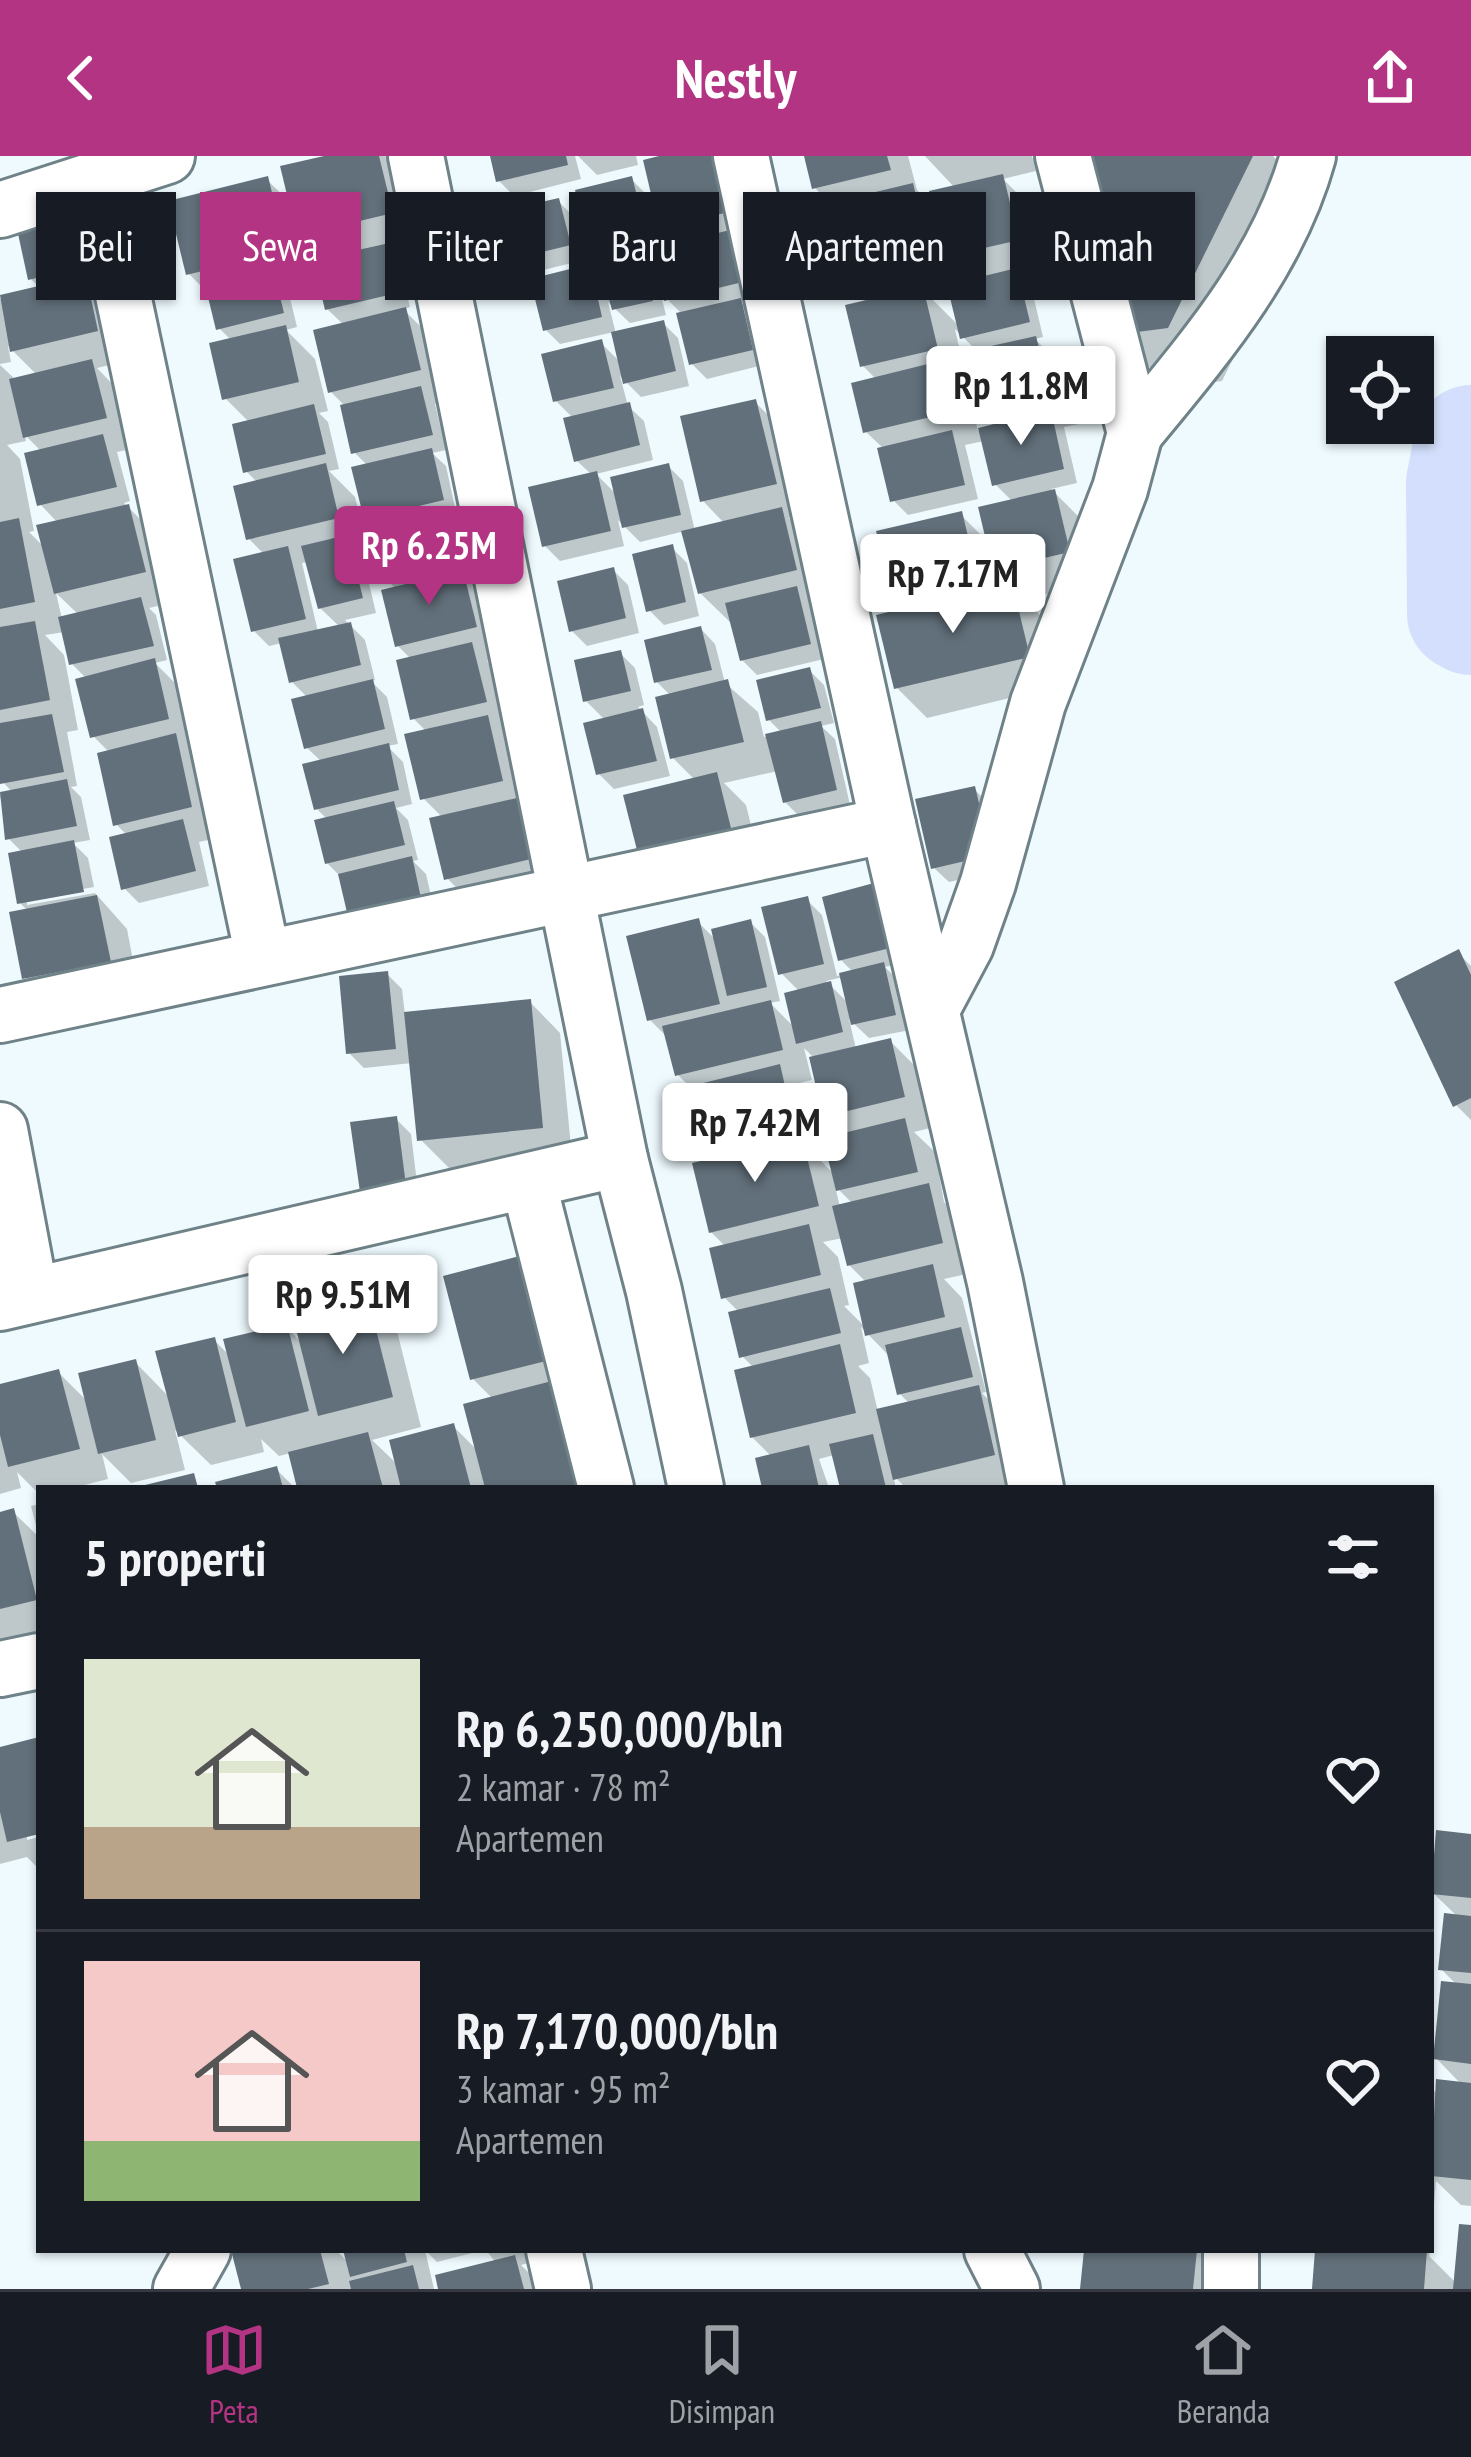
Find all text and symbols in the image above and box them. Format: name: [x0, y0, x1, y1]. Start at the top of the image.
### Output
text: Nestly: [675, 43, 796, 113]
icon: back: [48, 45, 114, 111]
icon: share: [1357, 45, 1423, 111]
chip: Beli: [36, 192, 176, 300]
chip: Sewa: [200, 192, 361, 300]
chip: Filter: [385, 192, 545, 300]
chip: Baru: [569, 192, 719, 300]
chip: Apartemen: [743, 192, 986, 300]
chip: Rumah: [1010, 192, 1195, 300]
map controls: [1326, 336, 1434, 444]
button: locate: [1326, 336, 1434, 444]
pin: Rp 11.8M: [897, 346, 1145, 448]
text: Rp 11.8M: [953, 359, 1089, 410]
pin: Rp 6.25M: [305, 506, 553, 608]
text: Rp 6.25M: [361, 519, 497, 570]
pin: Rp 7.17M: [829, 534, 1077, 636]
text: Rp 7.17M: [887, 547, 1019, 598]
pin: Rp 7.42M: [631, 1083, 879, 1185]
text: Rp 7.42M: [689, 1096, 821, 1147]
pin: Rp 9.51M: [219, 1255, 467, 1357]
text: Rp 9.51M: [275, 1268, 411, 1319]
text: 5 properti: [84, 1524, 266, 1590]
icon: filters: [1320, 1524, 1386, 1590]
text: Rp 6,250,000/bln: [456, 1695, 783, 1761]
icon: home: [180, 1707, 324, 1851]
icon: heart: [1320, 1746, 1386, 1812]
text: 2 kamar · 78 m²: [456, 1761, 671, 1812]
text: Apartemen: [456, 1812, 604, 1863]
text: Rp 7,170,000/bln: [456, 1997, 778, 2063]
icon: home: [180, 2009, 324, 2153]
icon: heart: [1320, 2048, 1386, 2114]
text: 3 kamar · 95 m²: [456, 2063, 671, 2114]
text: Apartemen: [456, 2114, 604, 2165]
tab: Peta: [201, 2317, 267, 2432]
tab: Disimpan: [669, 2317, 775, 2432]
tab: Beranda: [1177, 2317, 1270, 2432]

